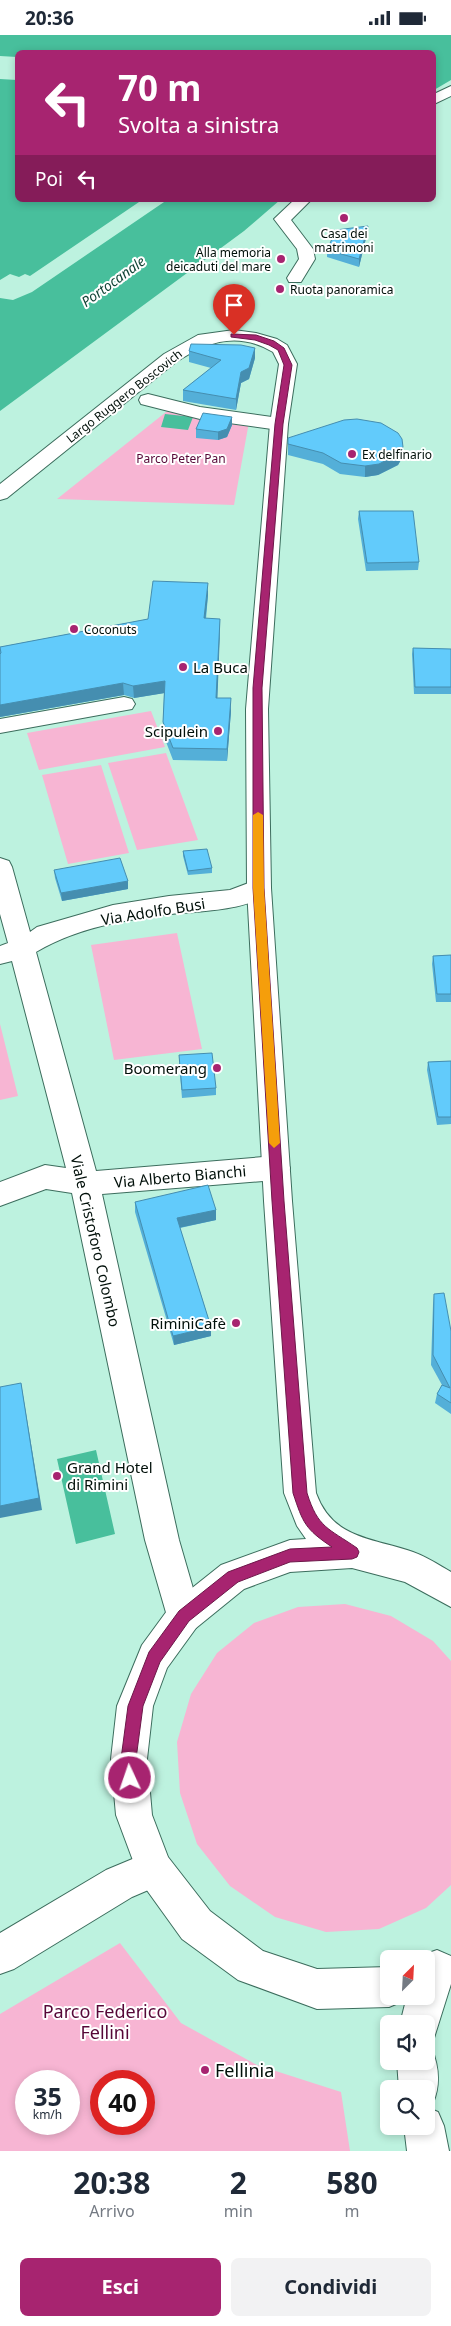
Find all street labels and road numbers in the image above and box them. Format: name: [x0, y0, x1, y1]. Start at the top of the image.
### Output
street label: Largo Ruggero Boscovich: [62, 345, 186, 447]
street label: Via Adolfo Busi: [100, 893, 206, 929]
street label: Viale Cristoforo Colombo: [66, 1153, 126, 1329]
street label: Via Alberto Bianchi: [113, 1160, 247, 1192]

